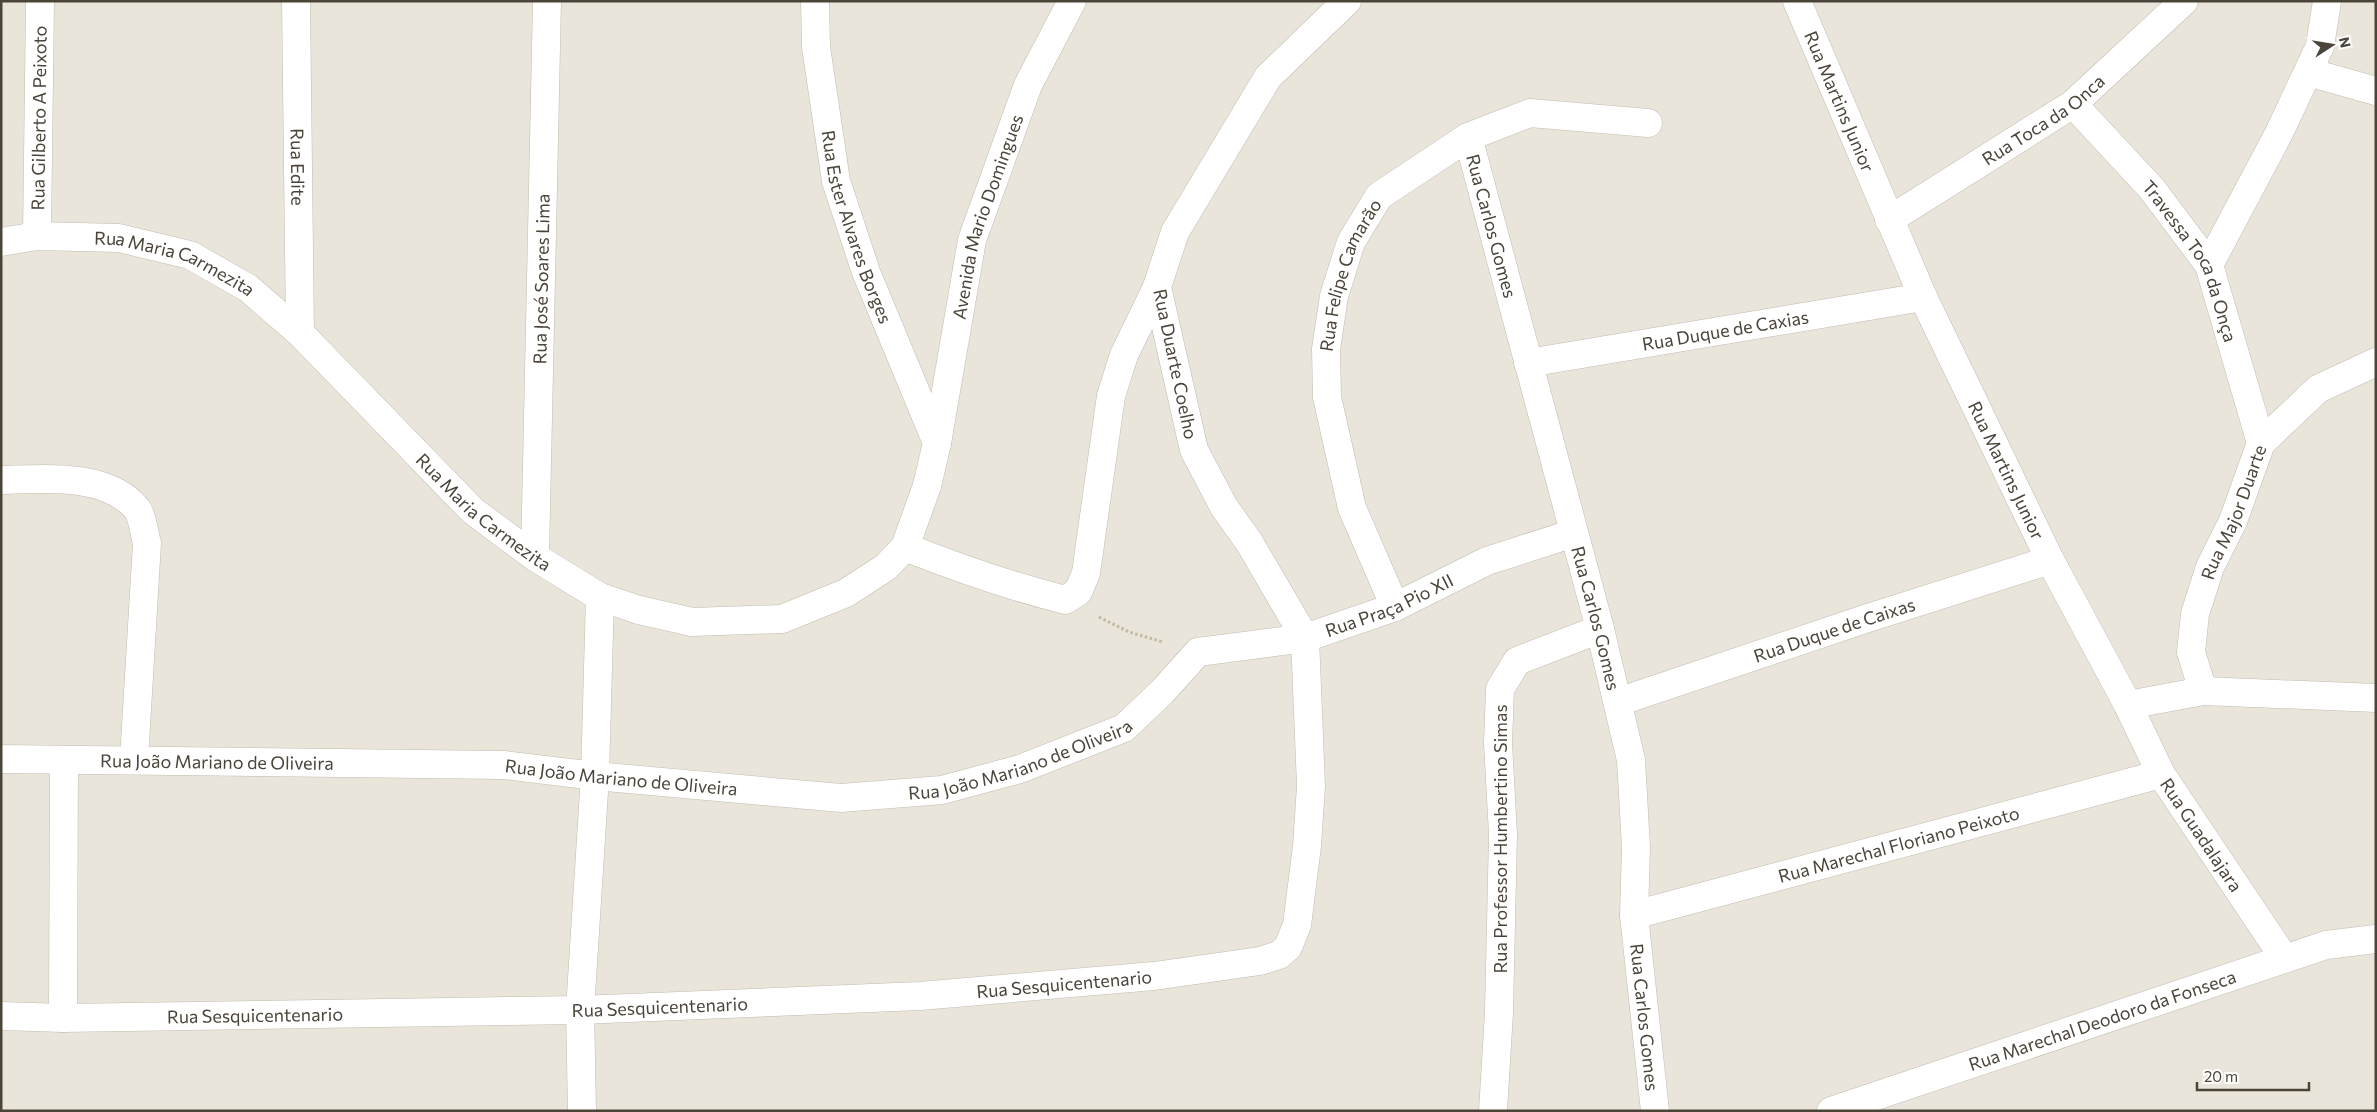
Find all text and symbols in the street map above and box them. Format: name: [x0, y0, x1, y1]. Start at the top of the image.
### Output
north arrow: [2307, 20, 2357, 70]
street label: Rua Gilberto A Peixoto: [26, 25, 51, 211]
street label: Rua Martins Junior: [1800, 28, 1879, 175]
text: N: [2336, 35, 2355, 49]
street label: Rua Toca da Onca: [1978, 70, 2109, 170]
street label: Avenida Mario Domingues: [948, 111, 1028, 321]
street label: Rua Edite: [287, 128, 309, 206]
street label: Rua Ester Alvares Borges: [818, 129, 897, 327]
street label: Rua Carlos Gomes: [1462, 151, 1522, 300]
street label: Travessa Toca da Onça: [2138, 175, 2242, 345]
street label: Rua José Soares Lima: [528, 193, 554, 365]
street label: Rua Felipe Camarão: [1315, 195, 1386, 353]
street label: Rua Maria Carmezita: [94, 226, 260, 300]
street label: Rua Duarte Coelho: [1149, 287, 1203, 441]
street label: Rua Duque de Caxias: [1640, 305, 1810, 355]
street label: Rua Martins Junior: [1964, 397, 2049, 543]
street label: Rua Major Duarte: [2196, 442, 2270, 582]
street label: Rua Maria Carmezita: [412, 448, 555, 575]
street label: Rua Carlos Gomes: [1567, 544, 1625, 692]
street label: Rua Praça Pio XII: [1322, 569, 1457, 641]
street label: Rua Duque de Caixas: [1751, 593, 1918, 667]
street label: Rua Professor Humbertino Simas: [1489, 704, 1511, 974]
street label: Rua João Mariano de Oliveira: [907, 715, 1137, 804]
street label: Rua João Mariano de Oliveira: [100, 749, 334, 774]
street label: Rua João Mariano de Oliveira: [504, 754, 739, 800]
street label: Rua Guadalajara: [2156, 774, 2247, 896]
street label: Rua Marechal Floriano Peixoto: [1776, 801, 2022, 887]
street label: Rua Carlos Gomes: [1626, 942, 1664, 1092]
street label: Rua Sesquicentenario: [975, 965, 1153, 1002]
street label: Rua Marechal Deodoro da Fonseca: [1966, 965, 2239, 1075]
street label: Rua Sesquicentenario: [572, 992, 748, 1021]
street label: Rua Sesquicentenario: [167, 1003, 343, 1027]
scale bar: [2197, 1060, 2310, 1092]
text: 20 m: [2204, 1067, 2238, 1085]

